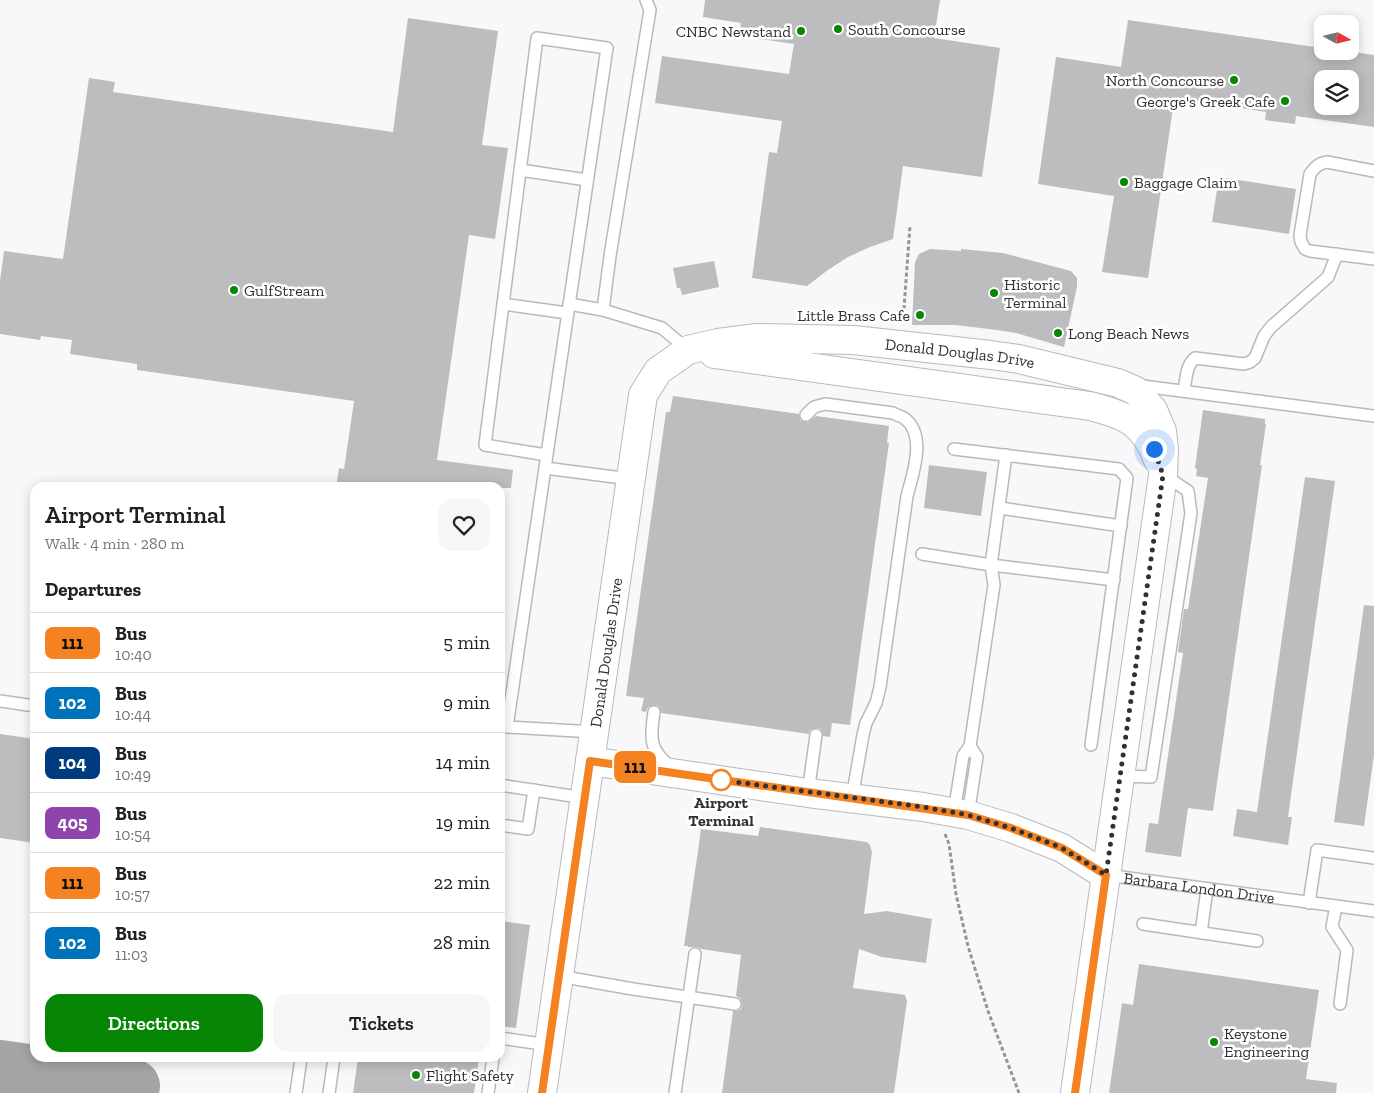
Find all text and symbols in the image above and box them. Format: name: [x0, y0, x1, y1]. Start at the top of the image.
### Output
north arrow: [1314, 15, 1359, 60]
map controls: [1314, 15, 1359, 115]
place label: South Concourse: [848, 20, 966, 39]
place label: CNBC Newstand: [676, 22, 791, 41]
marker: South Concourse: [832, 23, 844, 35]
marker: CNBC Newstand: [795, 25, 807, 37]
button: layers: [1314, 70, 1359, 115]
place label: North Concourse: [1106, 71, 1224, 90]
marker: North Concourse: [1228, 74, 1240, 86]
place label: George's Greek Cafe: [1136, 92, 1275, 111]
marker: George's Greek Cafe: [1279, 95, 1291, 107]
place label: Baggage Claim: [1134, 173, 1237, 192]
marker: Baggage Claim: [1118, 176, 1130, 188]
place label: Historic Terminal: [1004, 275, 1067, 312]
place label: GulfStream: [244, 281, 324, 300]
marker: GulfStream: [228, 284, 240, 296]
marker: Historic Terminal: [988, 287, 1000, 299]
place label: Little Brass Cafe: [797, 306, 910, 325]
marker: Little Brass Cafe: [914, 309, 926, 321]
place label: Long Beach News: [1068, 324, 1189, 343]
marker: Long Beach News: [1052, 327, 1064, 339]
street label: Donald Douglas Drive: [884, 334, 1037, 372]
your location: [1142, 437, 1167, 462]
button: heart: [438, 499, 490, 551]
text: Airport Terminal: [45, 500, 226, 529]
text: Walk · 4 min · 280 m: [45, 534, 184, 553]
street label: Donald Douglas Drive: [586, 577, 626, 729]
text: Departures: [45, 578, 141, 601]
text: Bus: [115, 622, 147, 645]
text: 5 min: [443, 631, 490, 654]
text: 111: [62, 632, 83, 654]
text: 10:40: [115, 645, 152, 664]
text: Bus: [115, 682, 147, 705]
text: 9 min: [443, 691, 490, 714]
text: 102: [59, 692, 86, 714]
text: 10:44: [115, 705, 151, 724]
text: Bus: [115, 742, 147, 765]
text: 14 min: [436, 751, 490, 774]
line badge: 111: [606, 751, 664, 783]
text: 104: [59, 752, 86, 774]
text: 111: [624, 756, 646, 778]
text: 10:49: [115, 765, 151, 784]
marker: Airport Terminal: [710, 769, 732, 791]
place label: Airport Terminal: [688, 793, 754, 830]
text: Bus: [115, 802, 147, 825]
text: 19 min: [436, 811, 490, 834]
text: 405: [57, 812, 88, 834]
text: 10:54: [115, 825, 151, 844]
text: Bus: [115, 862, 147, 885]
street label: Barbara London Drive: [1122, 868, 1276, 907]
text: 22 min: [434, 871, 490, 894]
text: 111: [62, 872, 83, 894]
text: 10:57: [115, 885, 150, 904]
text: Bus: [115, 922, 147, 945]
text: 28 min: [433, 931, 490, 954]
text: 102: [59, 932, 86, 954]
text: 11:03: [115, 945, 148, 964]
button: Directions: [45, 994, 263, 1052]
button: Tickets: [273, 994, 490, 1052]
place label: Keystone Engineering: [1224, 1024, 1309, 1061]
marker: Keystone Engineering: [1208, 1036, 1220, 1048]
place label: Flight Safety: [426, 1066, 515, 1085]
marker: Flight Safety: [410, 1069, 422, 1081]

